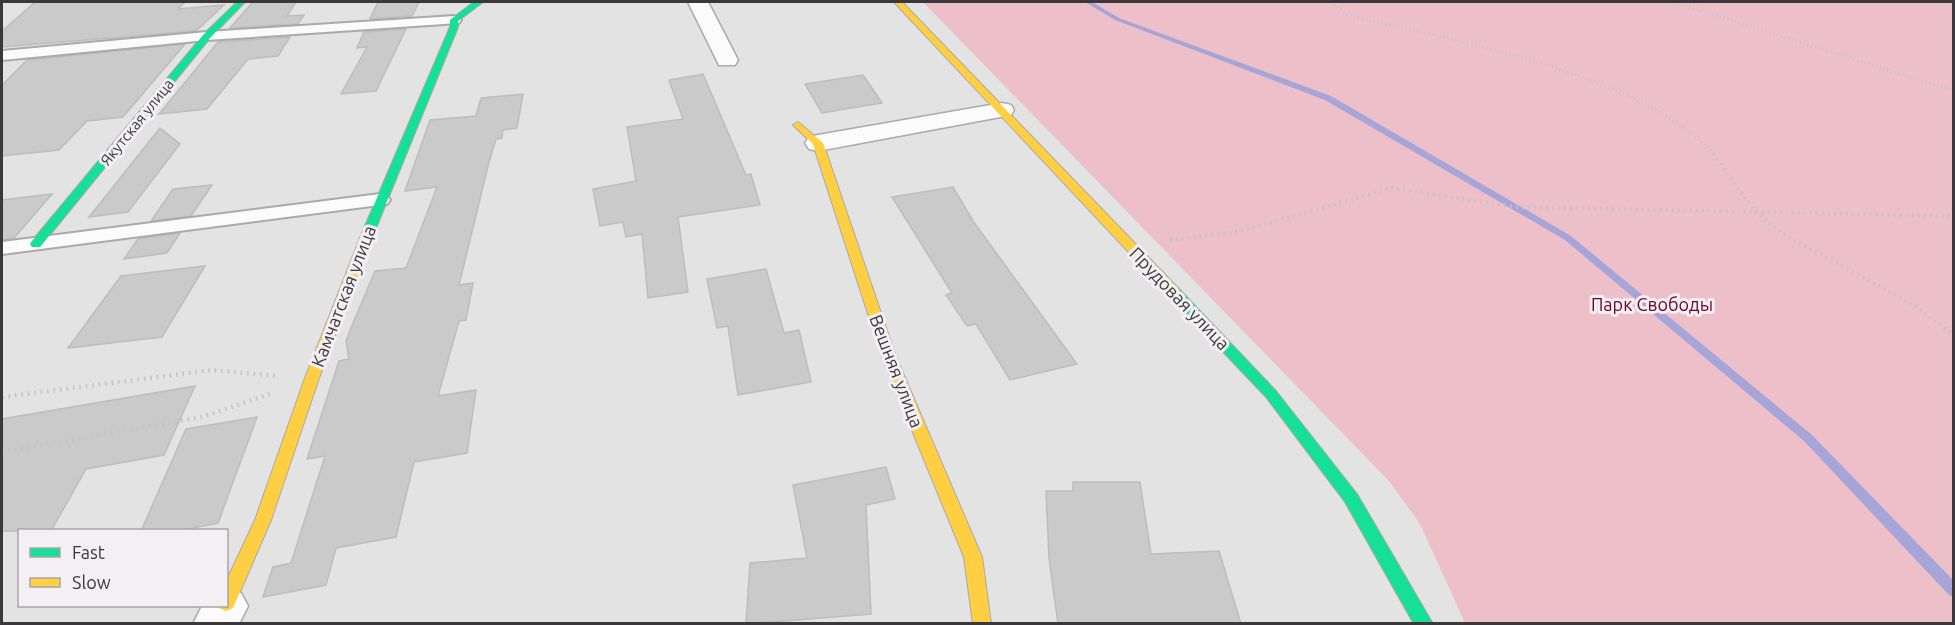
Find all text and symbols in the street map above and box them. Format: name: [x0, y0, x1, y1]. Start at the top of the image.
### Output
street label: Якутская улица: [97, 75, 177, 169]
street label: Камчатская улица: [307, 222, 379, 370]
street label: Прудовая улица: [1126, 243, 1234, 353]
park label: Парк Свободы: [1591, 294, 1713, 314]
street label: Вешняя улица: [866, 312, 928, 430]
legend: [18, 529, 228, 607]
text: Fast: [72, 542, 105, 562]
text: Slow: [72, 572, 111, 592]

